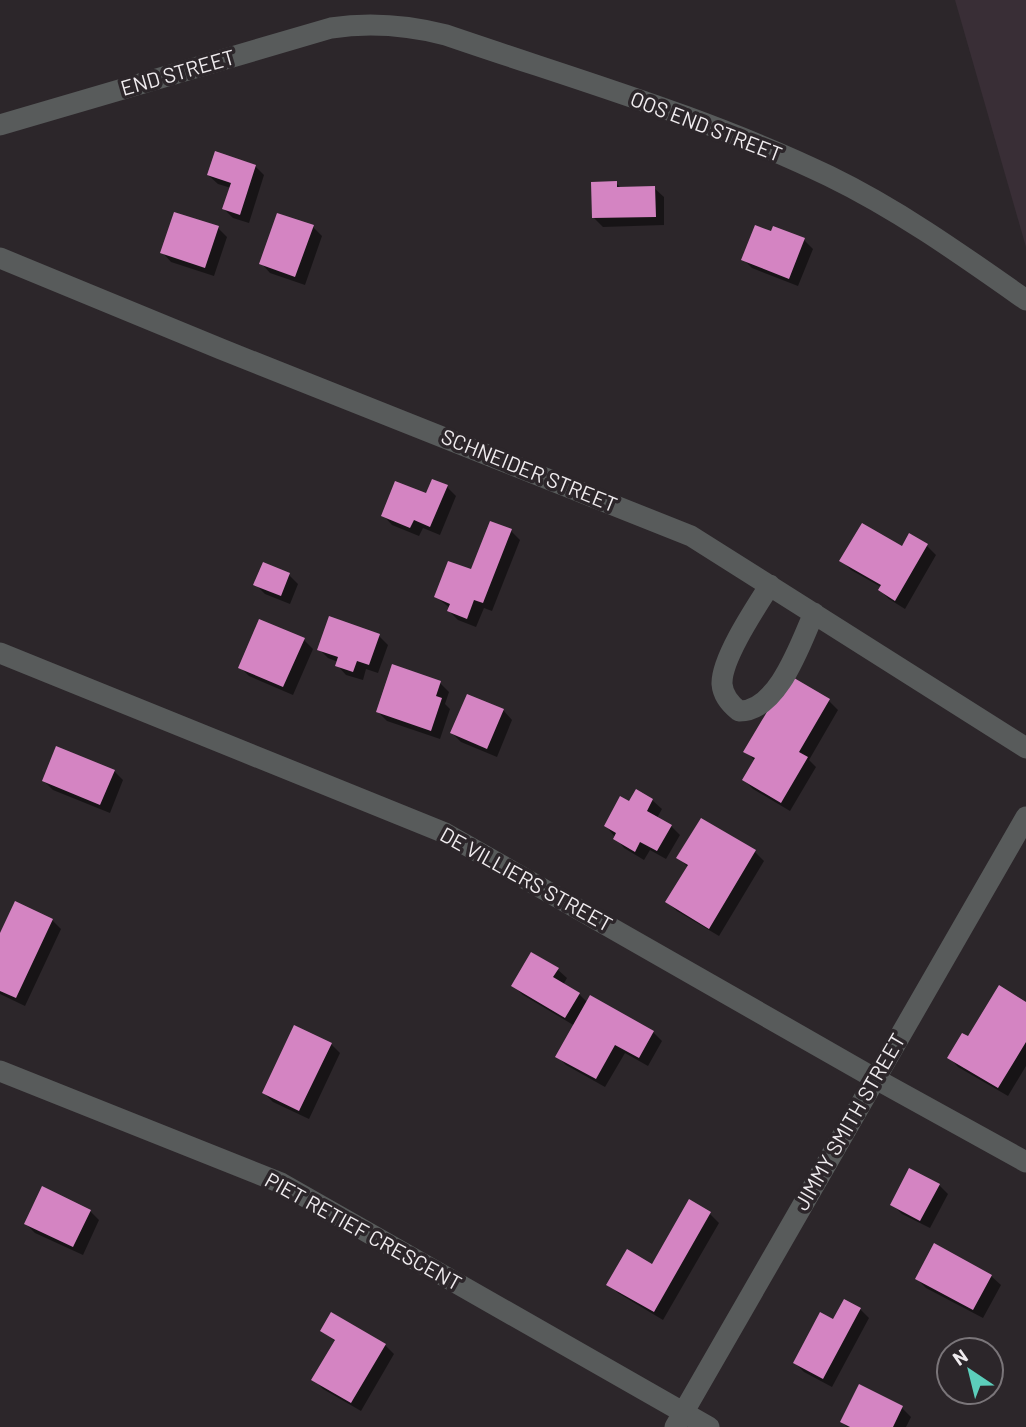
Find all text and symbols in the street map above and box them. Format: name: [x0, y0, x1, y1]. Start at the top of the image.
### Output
street label: END STREET: [118, 43, 238, 100]
street label: OOS END STREET: [627, 85, 786, 166]
street label: SCHNEIDER STREET: [438, 423, 621, 516]
street label: DE VILLIERS STREET: [436, 821, 617, 936]
street label: JIMMY SMITH STREET: [788, 1028, 910, 1214]
street label: PIET RETIEF CRESCENT: [261, 1166, 466, 1295]
north arrow: [935, 1336, 1005, 1406]
text: N: [948, 1344, 972, 1370]

